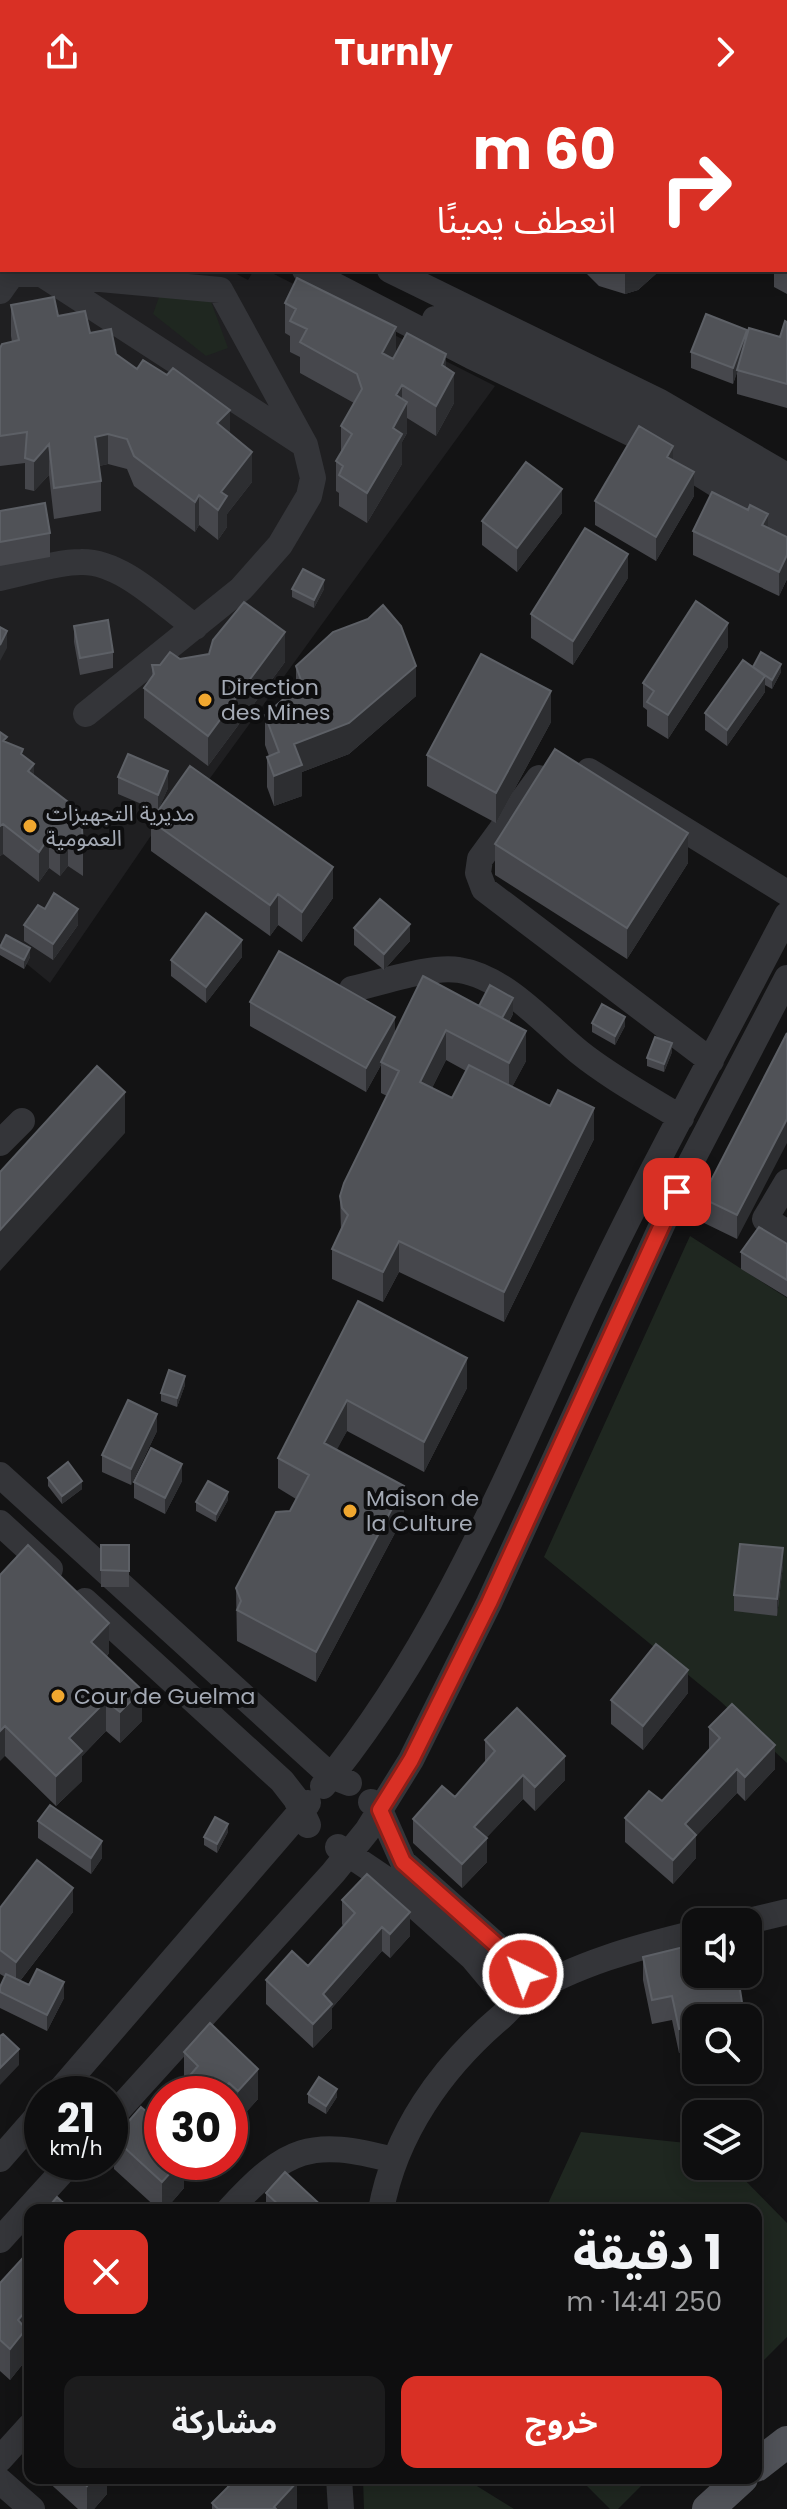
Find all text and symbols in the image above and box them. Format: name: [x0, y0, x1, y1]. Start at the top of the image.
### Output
text: Turnly: [334, 27, 453, 78]
icon: share: [40, 30, 84, 74]
icon: forward: [703, 30, 747, 74]
text: 60 m: [473, 110, 616, 189]
icon: right: [644, 136, 748, 240]
text: انعطف يمينًا: [436, 195, 616, 246]
place label: Direction des Mines: [221, 672, 330, 728]
marker: Direction des Mines: [196, 691, 214, 709]
place label: مديرية التجهيزات العمومية: [46, 798, 195, 854]
marker: مديرية التجهيزات العمومية: [21, 817, 39, 835]
pin: [643, 1158, 711, 1226]
icon: arrive: [655, 1170, 699, 1214]
place label: Maison de la Culture: [366, 1483, 479, 1539]
marker: Maison de la Culture: [341, 1502, 359, 1520]
place label: Cour de Guelma: [74, 1681, 255, 1712]
marker: Cour de Guelma: [49, 1687, 67, 1705]
map controls: [682, 1908, 762, 2180]
button: sound: [682, 1908, 762, 1988]
position arrow: [481, 1932, 565, 2016]
button: search: [682, 2004, 762, 2084]
speed limit sign: 30: [144, 2076, 248, 2180]
text: 21: [57, 2090, 95, 2146]
button: layers: [682, 2100, 762, 2180]
text: km/h: [49, 2134, 103, 2162]
text: 1 دقيقة: [573, 2219, 722, 2286]
button: close: [64, 2230, 148, 2314]
text: 250 m · 14:41: [566, 2284, 722, 2320]
button: مشاركة: [64, 2376, 385, 2468]
button: خروج: [401, 2376, 722, 2468]

